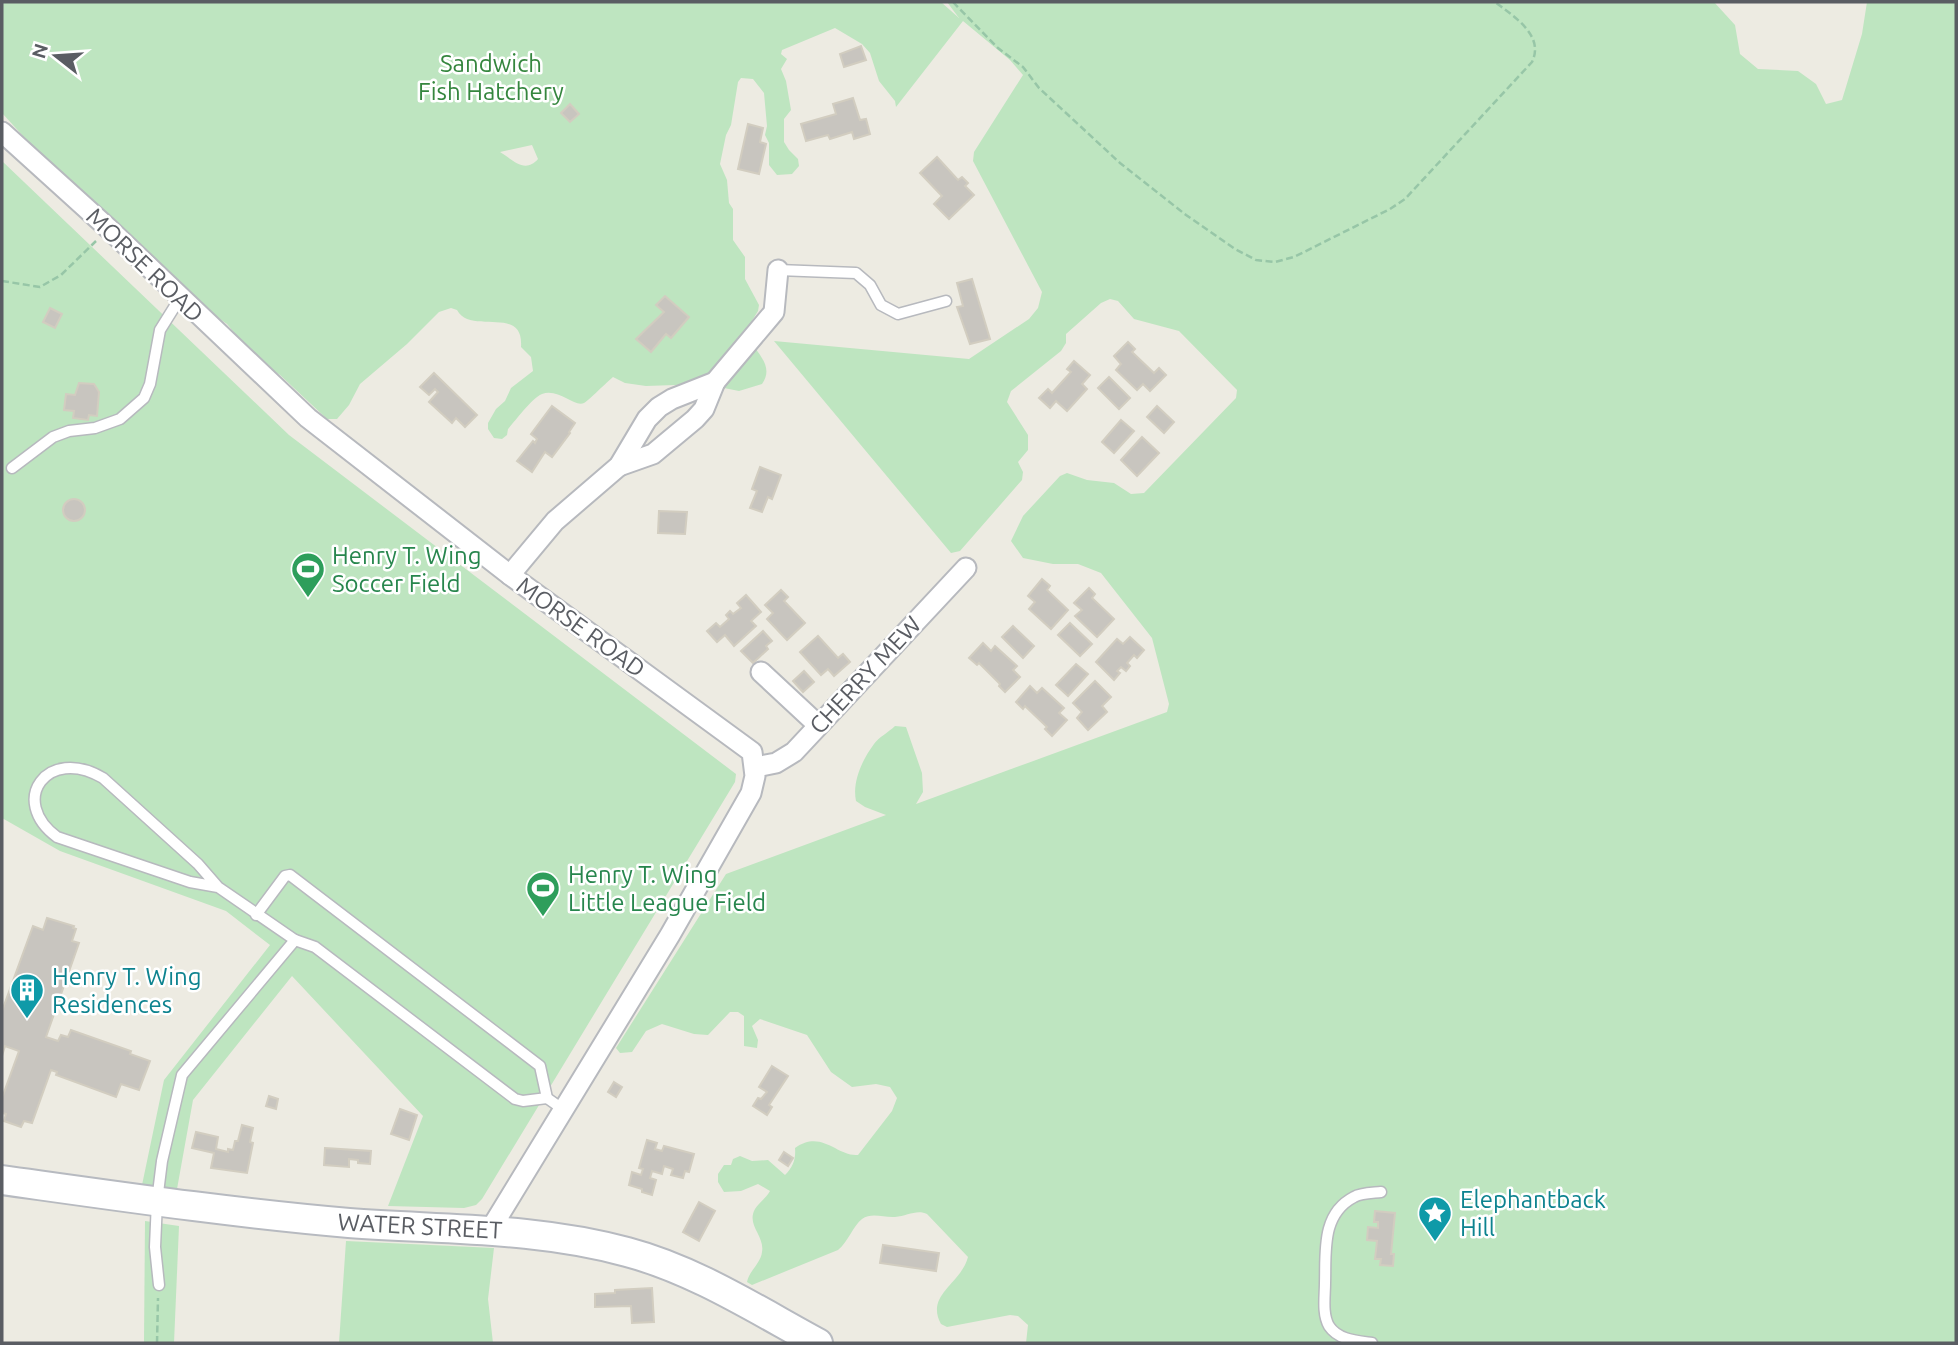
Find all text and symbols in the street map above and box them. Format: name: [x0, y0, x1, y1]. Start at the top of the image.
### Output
north arrow: [21, 21, 91, 91]
text: N: [27, 41, 52, 61]
park label: Sandwich Fish Hatchery: [418, 50, 564, 105]
street label: MORSE ROAD: [81, 203, 209, 327]
place label: Henry T. Wing Soccer Field: [332, 542, 482, 597]
sports icon: Henry T. Wing Soccer Field: [289, 550, 327, 599]
street label: MORSE ROAD: [512, 571, 650, 683]
street label: CHERRY MEW: [804, 611, 926, 739]
place label: Henry T. Wing Little League Field: [568, 861, 766, 916]
sports icon: Henry T. Wing Little League Field: [524, 869, 562, 918]
place label: Henry T. Wing Residences: [52, 963, 202, 1018]
building icon: Henry T. Wing Residences: [8, 971, 46, 1020]
place label: Elephantback Hill: [1460, 1186, 1606, 1241]
place icon: Elephantback Hill: [1416, 1194, 1454, 1243]
street label: WATER STREET: [337, 1208, 503, 1244]

